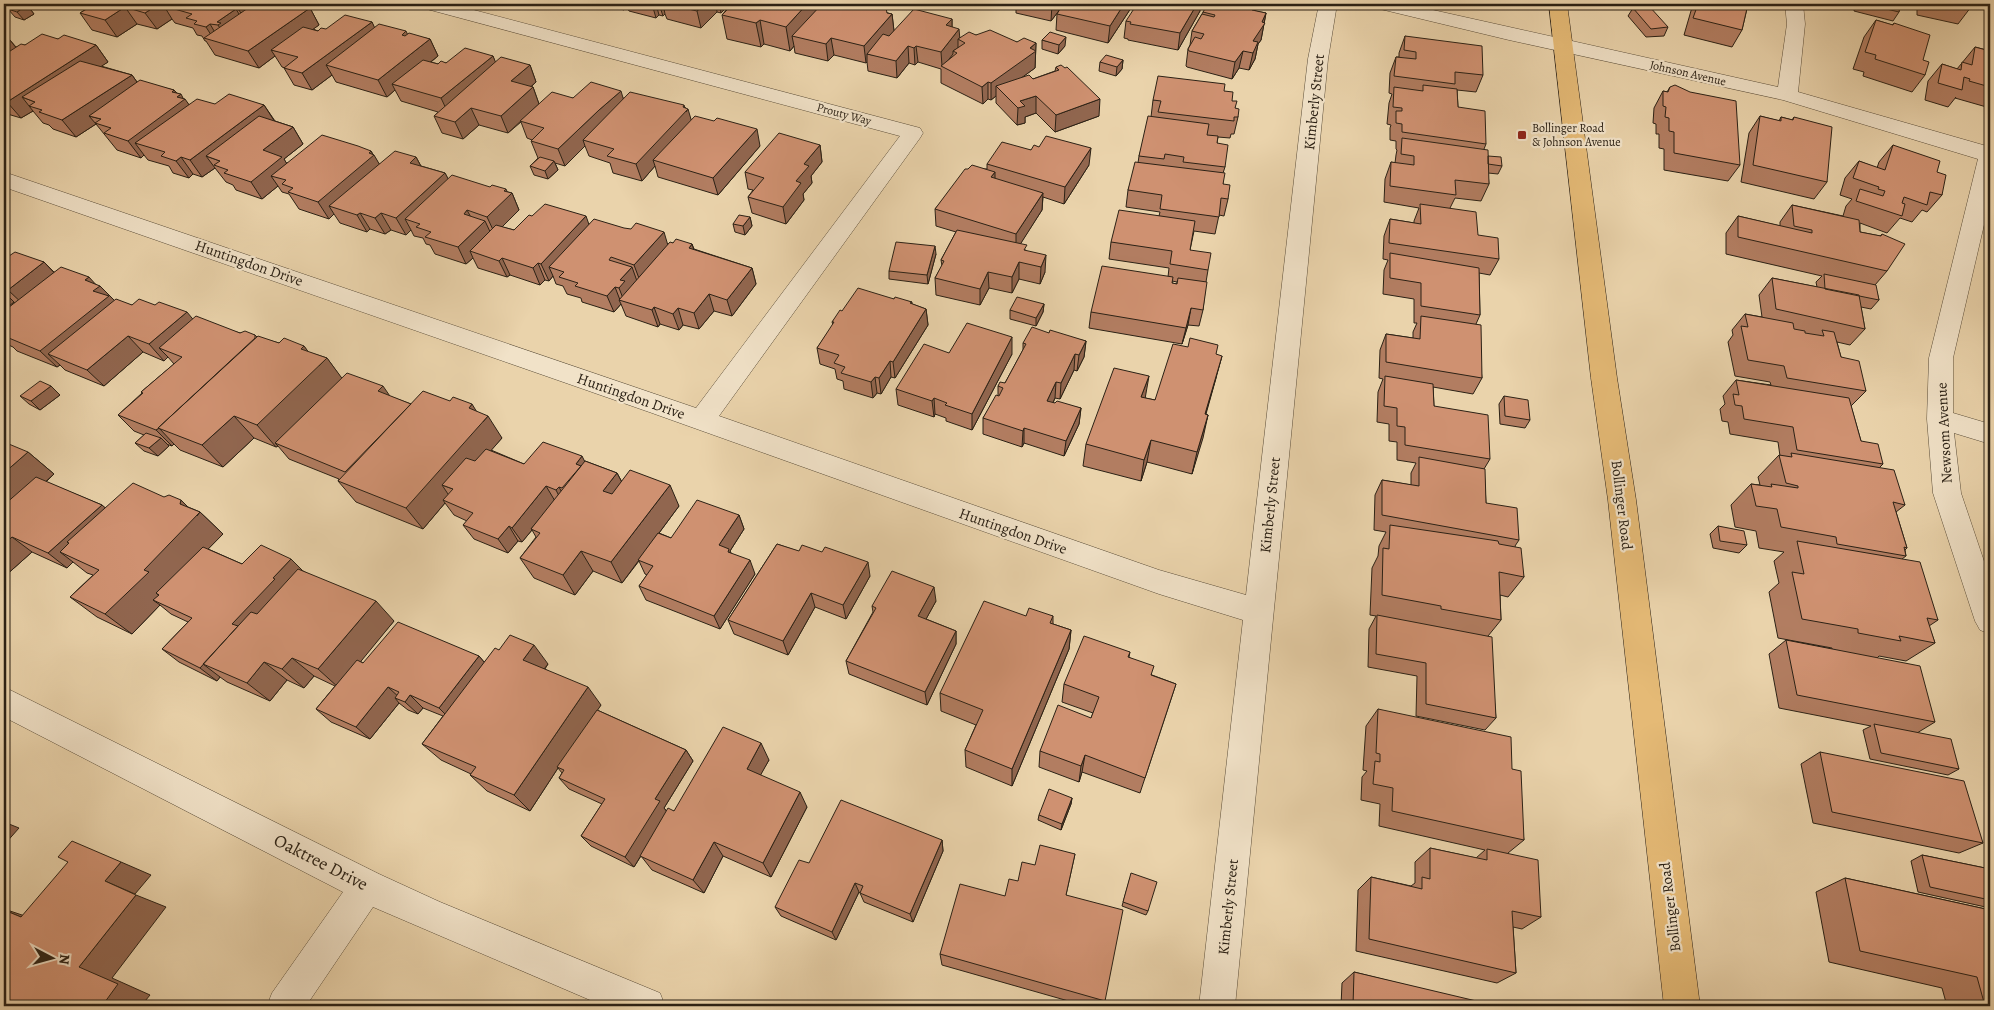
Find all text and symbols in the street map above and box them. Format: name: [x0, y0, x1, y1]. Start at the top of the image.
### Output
street label: Kimberly Street: [1299, 53, 1329, 151]
street label: Johnson Avenue: [1648, 56, 1728, 90]
street label: Prouty Way: [815, 99, 874, 129]
place label: Bollinger Road & Johnson Avenue: [1532, 120, 1621, 150]
marker: Bollinger Road & Johnson Avenue: [1516, 129, 1528, 141]
street label: Huntingdon Drive: [192, 235, 306, 291]
street label: Huntingdon Drive: [574, 368, 688, 424]
street label: Newsom Avenue: [1931, 382, 1957, 484]
street label: Kimberly Street: [1255, 456, 1285, 554]
street label: Bollinger Road: [1607, 459, 1638, 552]
street label: Huntingdon Drive: [956, 503, 1070, 559]
street label: Oaktree Drive: [270, 828, 372, 896]
street label: Kimberly Street: [1213, 858, 1243, 956]
street label: Bollinger Road: [1654, 860, 1685, 953]
north arrow: [28, 932, 78, 982]
text: N: [54, 953, 74, 965]

